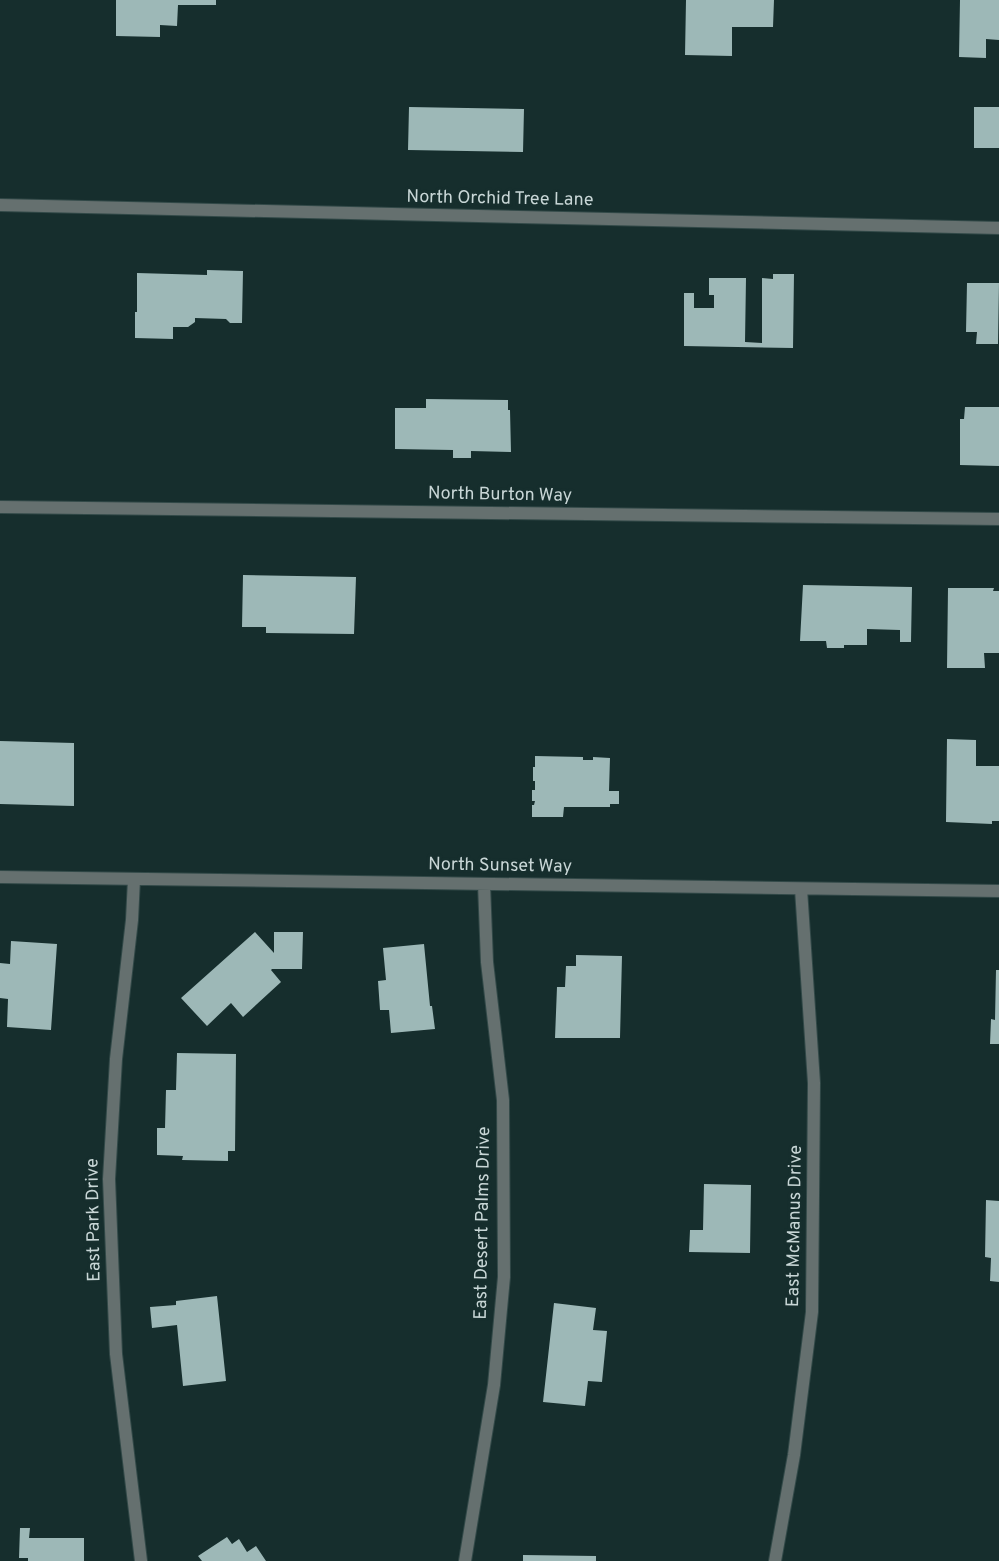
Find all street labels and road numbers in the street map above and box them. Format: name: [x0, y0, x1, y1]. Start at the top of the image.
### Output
street label: North Orchid Tree Lane: [406, 186, 594, 212]
street label: North Burton Way: [428, 482, 572, 508]
street label: North Sunset Way: [428, 853, 572, 879]
street label: East Desert Palms Drive: [470, 1126, 496, 1320]
street label: East McManus Drive: [782, 1145, 808, 1307]
street label: East Park Drive: [81, 1158, 107, 1282]

